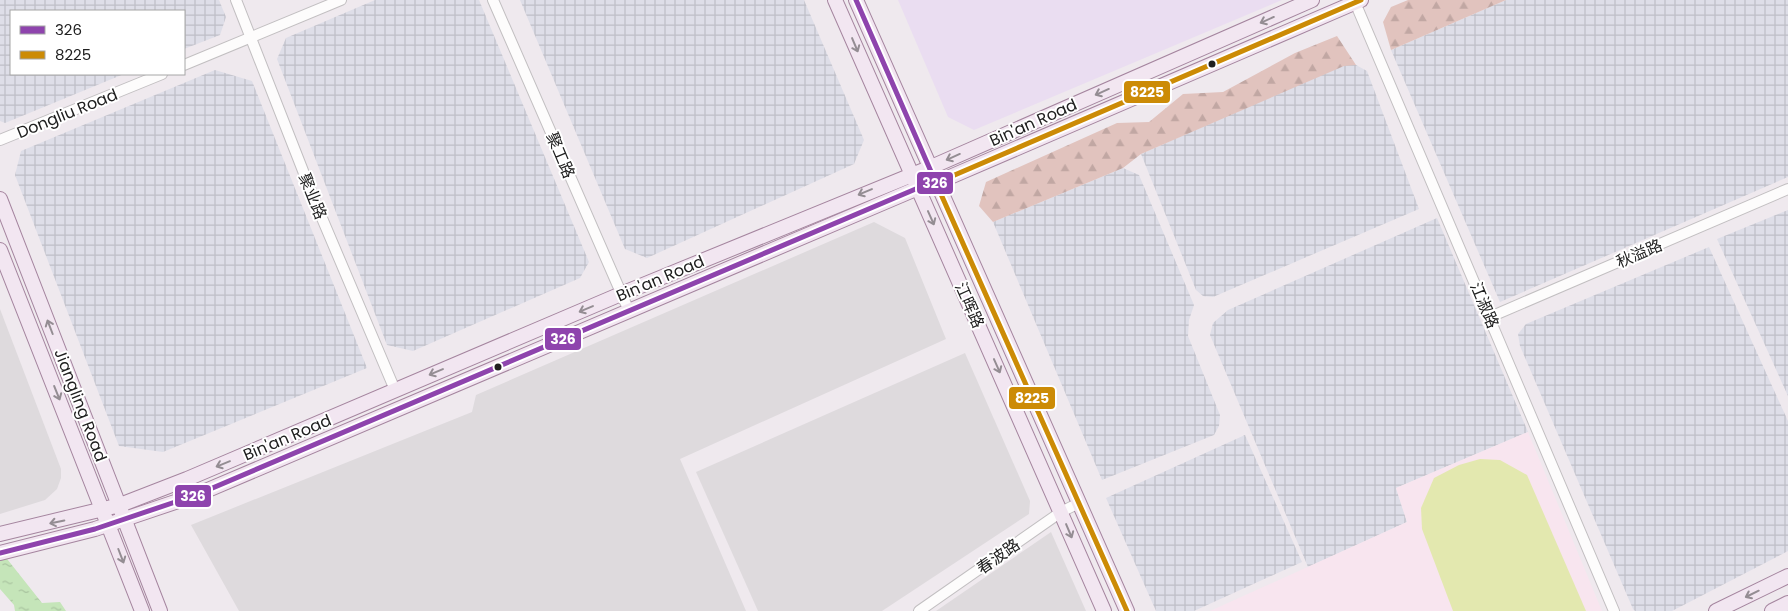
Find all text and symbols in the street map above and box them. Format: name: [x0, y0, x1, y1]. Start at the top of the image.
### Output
legend: [10, 10, 185, 75]
one-way arrow: [1260, 15, 1275, 25]
text: 326: [55, 19, 82, 40]
one-way arrow: [850, 37, 860, 52]
text: 8225: [55, 44, 91, 65]
unlabelled marker: [1207, 59, 1217, 69]
line badge: 8225: [1123, 80, 1171, 104]
text: 8225: [1130, 82, 1164, 102]
street label: Dongliu Road: [13, 83, 121, 144]
one-way arrow: [1095, 87, 1110, 97]
street label: Bin'an Road: [986, 93, 1081, 152]
street label: 聚工路: [541, 129, 581, 182]
one-way arrow: [946, 153, 961, 163]
street label: 聚业路: [293, 170, 332, 223]
line badge: 326: [916, 171, 954, 195]
text: 326: [922, 173, 948, 193]
one-way arrow: [858, 188, 873, 198]
one-way arrow: [927, 210, 937, 225]
street label: 秋溢路: [1613, 233, 1666, 273]
street label: Bin'an Road: [613, 250, 708, 307]
street label: 江晖路: [949, 279, 990, 332]
street label: 江淑路: [1465, 279, 1505, 332]
one-way arrow: [579, 305, 594, 314]
one-way arrow: [45, 320, 55, 335]
line badge: 326: [544, 327, 582, 351]
text: 326: [550, 329, 576, 349]
street label: Jiangling Road: [48, 345, 113, 465]
one-way arrow: [992, 358, 1002, 373]
unlabelled marker: [493, 362, 503, 372]
one-way arrow: [429, 369, 444, 378]
one-way arrow: [53, 385, 62, 400]
line badge: 8225: [1008, 386, 1056, 410]
text: 8225: [1015, 388, 1049, 408]
street label: Bin'an Road: [240, 409, 335, 466]
one-way arrow: [216, 460, 231, 470]
line badge: 326: [174, 484, 212, 508]
text: 326: [180, 486, 206, 506]
one-way arrow: [49, 518, 65, 527]
one-way arrow: [1065, 523, 1075, 538]
street label: 春波路: [972, 533, 1025, 580]
one-way arrow: [117, 548, 126, 563]
one-way arrow: [1745, 590, 1760, 599]

